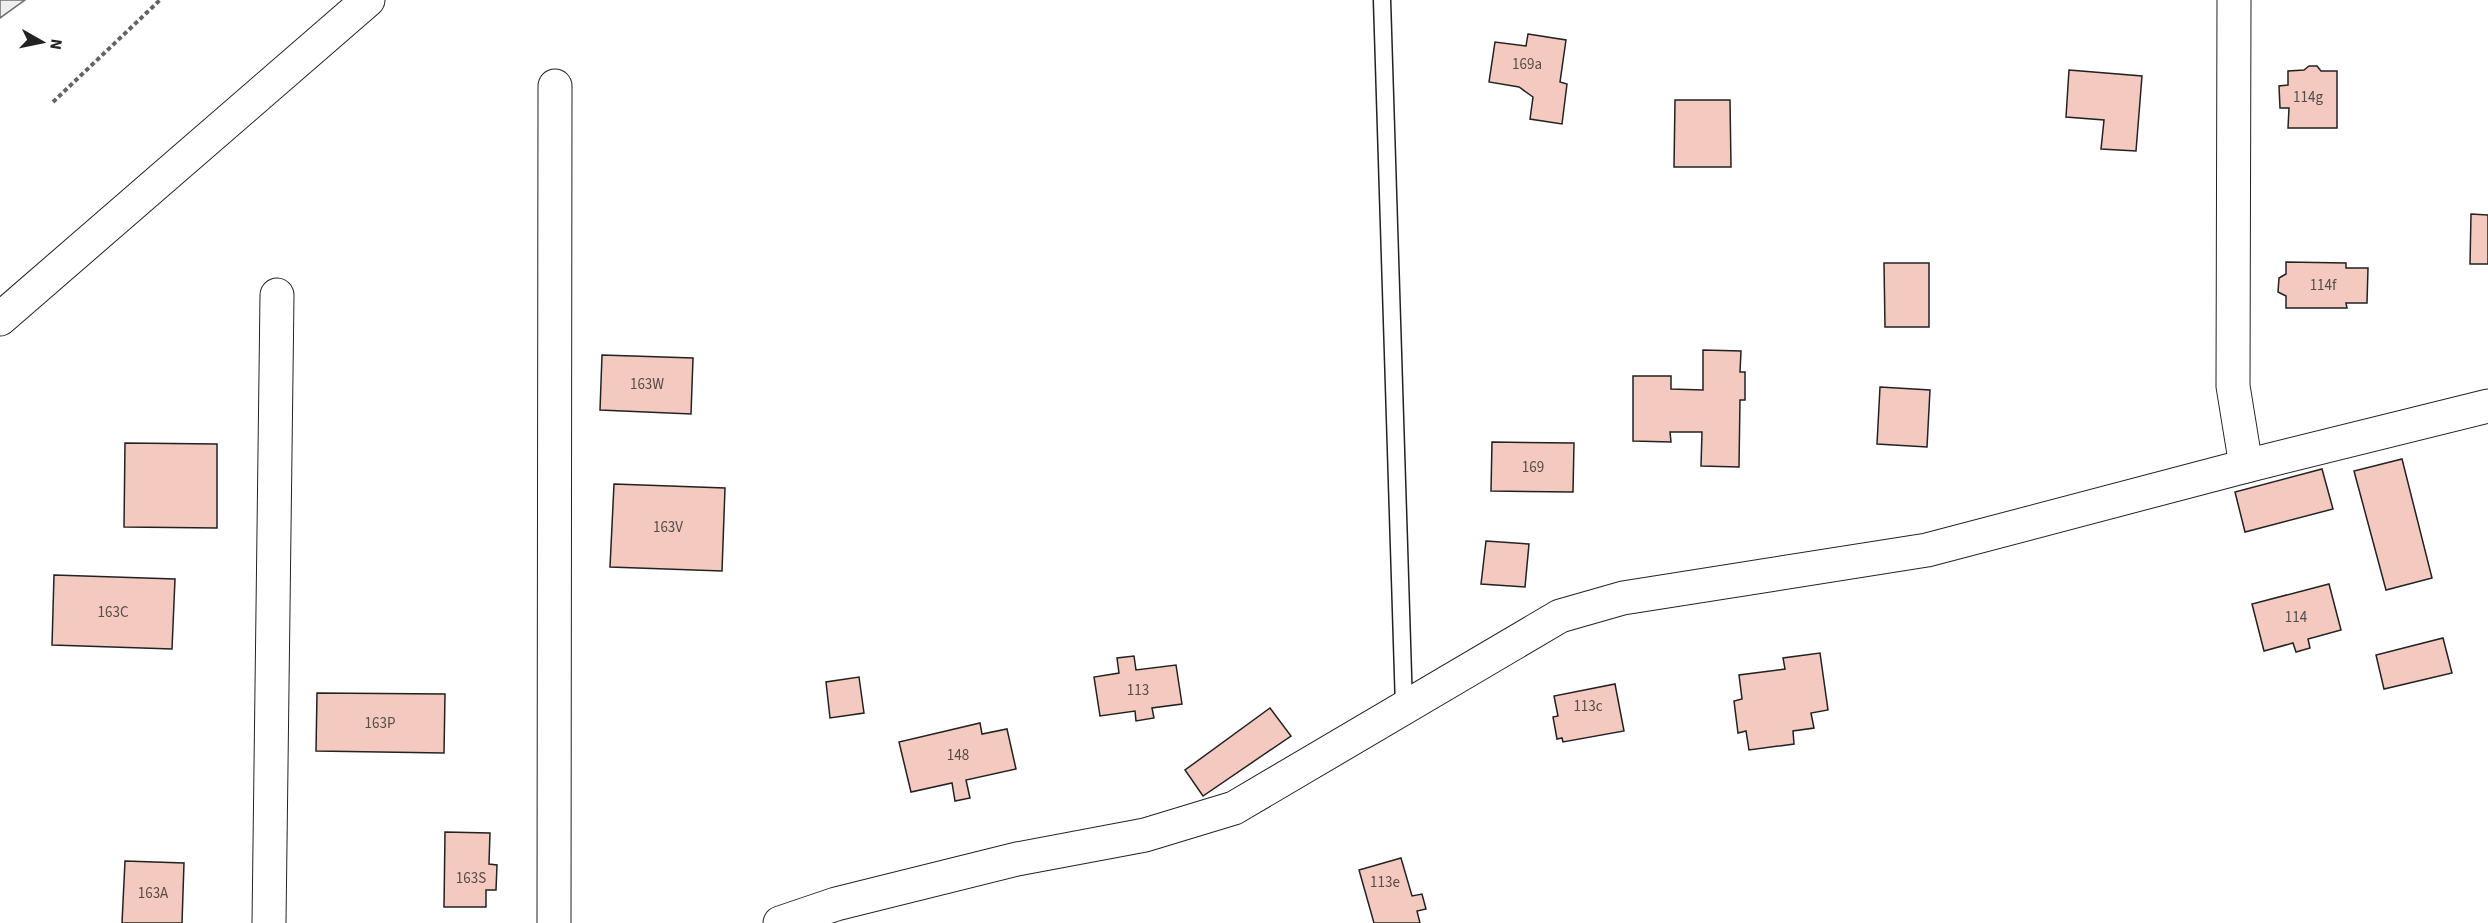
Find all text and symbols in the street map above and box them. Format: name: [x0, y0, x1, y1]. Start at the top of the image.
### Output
north arrow: [12, 12, 72, 72]
text: N: [44, 37, 68, 51]
house number: 169a: [1512, 54, 1542, 75]
house number: 114g: [2293, 87, 2323, 108]
house number: 114f: [2310, 275, 2337, 296]
house number: 163W: [630, 374, 664, 395]
house number: 169: [1522, 457, 1544, 478]
house number: 163V: [653, 517, 683, 538]
house number: 163C: [98, 602, 129, 623]
house number: 114: [2285, 607, 2308, 628]
house number: 113: [1127, 680, 1149, 701]
house number: 113c: [1573, 696, 1603, 717]
house number: 163P: [365, 713, 395, 734]
house number: 148: [947, 745, 969, 766]
house number: 163S: [456, 868, 486, 889]
house number: 113e: [1370, 872, 1400, 893]
house number: 163A: [138, 883, 169, 904]

